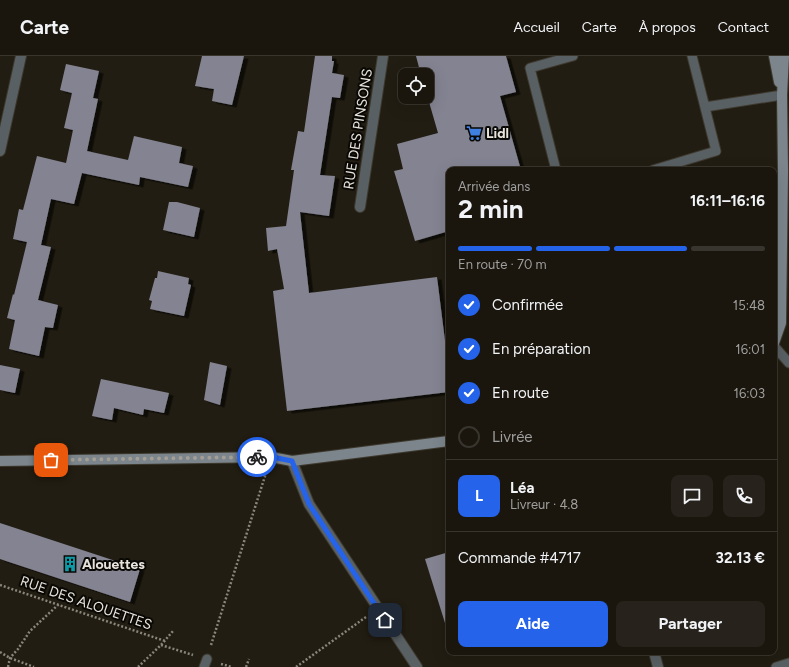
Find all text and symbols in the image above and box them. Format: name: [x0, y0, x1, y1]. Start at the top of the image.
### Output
text: Carte: [20, 16, 69, 39]
text: Accueil: [514, 19, 560, 36]
text: Carte: [582, 19, 617, 36]
text: À propos: [639, 19, 696, 36]
text: Contact: [718, 19, 769, 36]
street label: RUE DES PINSONS: [340, 67, 376, 191]
map controls: [398, 68, 434, 104]
button: locate: [398, 68, 434, 104]
supermarket icon: Lidl: [465, 124, 483, 142]
place label: Lidl: [486, 125, 509, 142]
text: Arrivée dans: [458, 179, 530, 194]
text: 16:11–16:16: [690, 192, 765, 210]
text: 2 min: [458, 193, 524, 225]
text: En route · 70 m: [458, 257, 547, 272]
icon: check: [458, 294, 480, 316]
text: Confirmée: [492, 296, 563, 314]
text: 15:48: [733, 298, 765, 313]
icon: check: [458, 338, 480, 360]
text: En préparation: [492, 340, 591, 358]
text: 16:01: [735, 342, 765, 357]
icon: check: [458, 382, 480, 404]
text: En route: [492, 384, 549, 402]
text: 16:03: [734, 386, 765, 401]
text: Livrée: [492, 428, 533, 446]
courier: [237, 437, 277, 477]
pin: [34, 443, 68, 477]
icon: bike: [246, 446, 268, 468]
icon: bag: [40, 449, 62, 471]
button: chat: [671, 475, 713, 517]
button: phone: [723, 475, 765, 517]
text: Léa: [510, 479, 534, 497]
text: L: [475, 487, 483, 505]
text: Livreur · 4.8: [510, 497, 578, 512]
text: Commande #4717: [458, 549, 581, 567]
text: 32.13 €: [716, 549, 765, 567]
building icon: Alouettes: [61, 555, 79, 573]
place label: Alouettes: [82, 556, 145, 573]
street label: RUE DES ALOUETTES: [18, 572, 154, 634]
button: Aide: [458, 601, 608, 647]
button: Partager: [616, 601, 765, 647]
pin: [368, 603, 402, 637]
icon: home: [374, 609, 396, 631]

